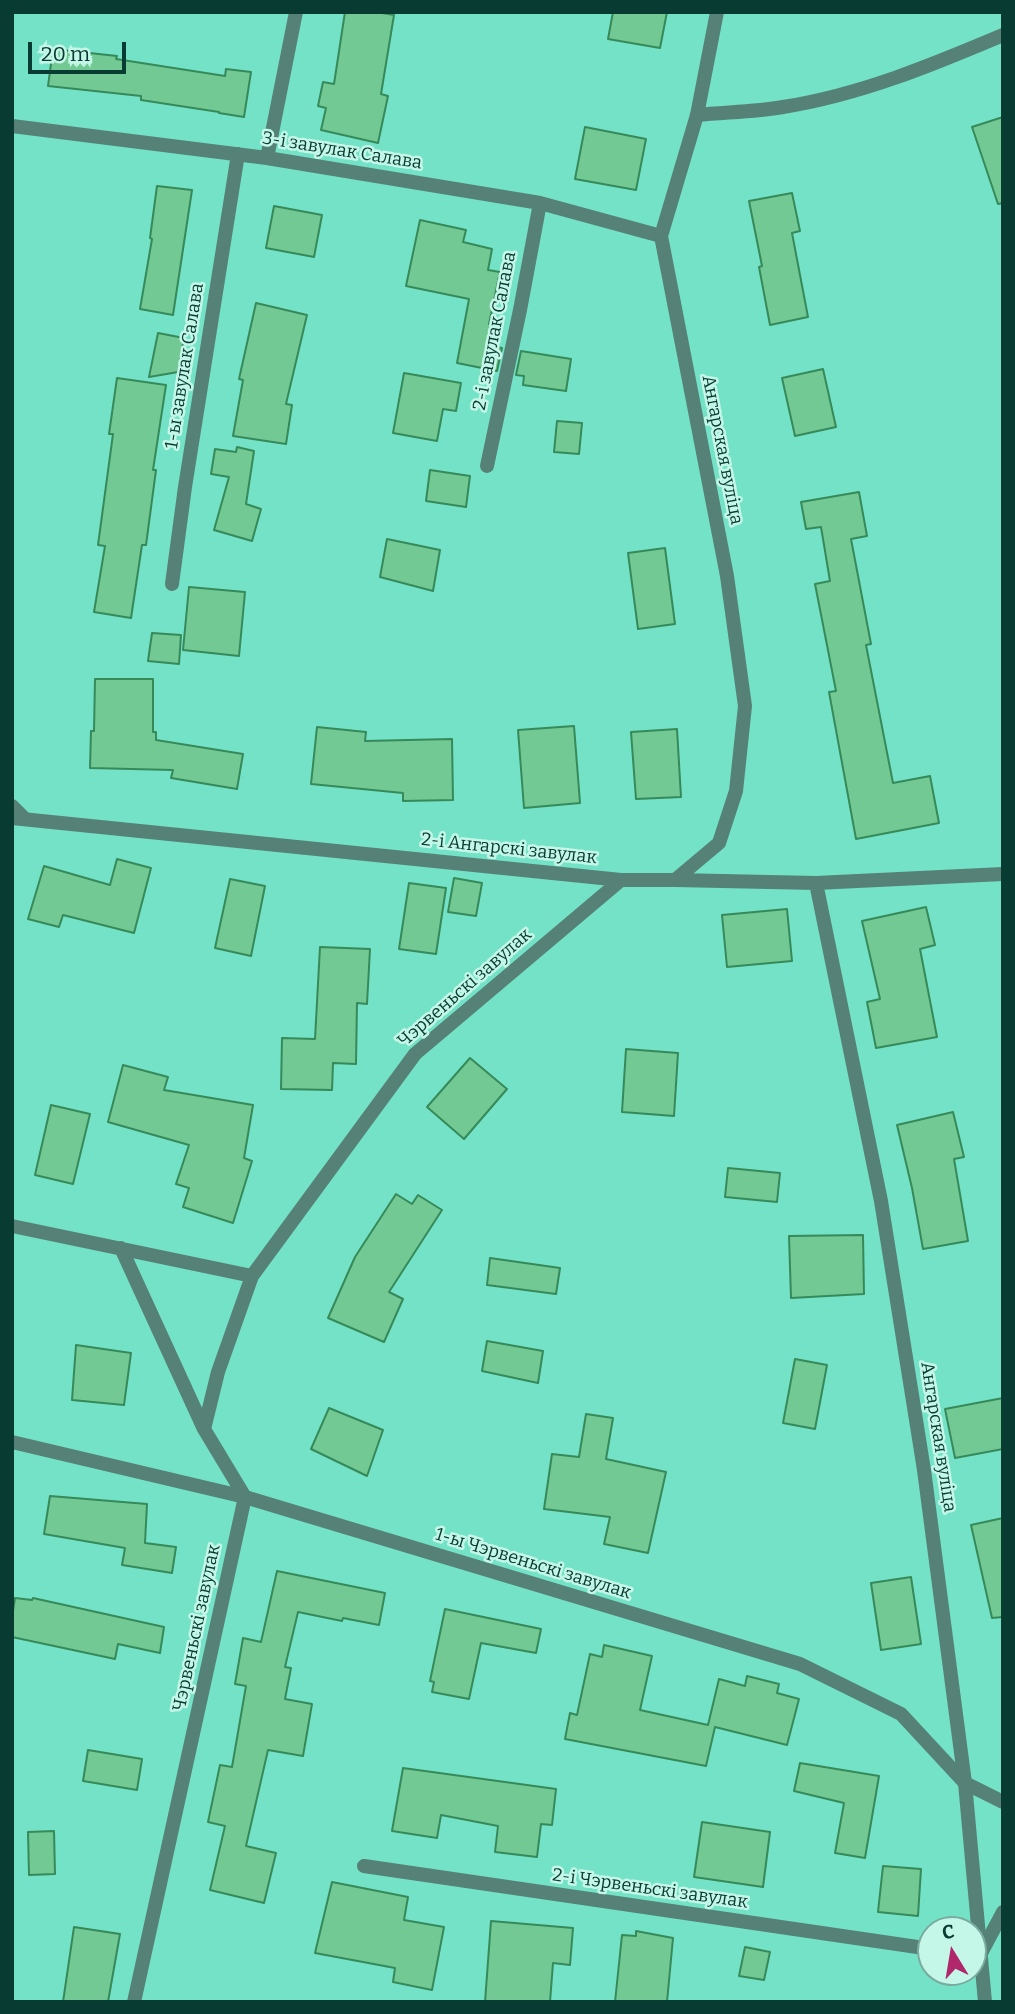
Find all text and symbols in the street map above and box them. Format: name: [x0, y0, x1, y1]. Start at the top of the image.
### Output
scale bar: [32, 28, 130, 72]
text: 20 m: [41, 41, 90, 67]
street label: 3-і завулак Салава: [260, 128, 424, 174]
street label: 2-і завулак Салава: [469, 250, 521, 412]
street label: 1-ы завулак Салава: [161, 282, 209, 450]
street label: Ангарская вуліца: [697, 373, 747, 527]
street label: 2-і Ангарскі завулак: [420, 829, 598, 869]
street label: Чэрвеньскі завулак: [394, 924, 536, 1052]
street label: Ангарская вуліца: [915, 1360, 961, 1514]
street label: 1-ы Чэрвеньскі завулак: [432, 1524, 634, 1604]
street label: Чэрвеньскі завулак: [169, 1543, 225, 1713]
street label: 2-і Чэрвеньскі завулак: [551, 1865, 749, 1913]
north arrow: [917, 1916, 987, 1986]
text: С: [940, 1919, 956, 1944]

